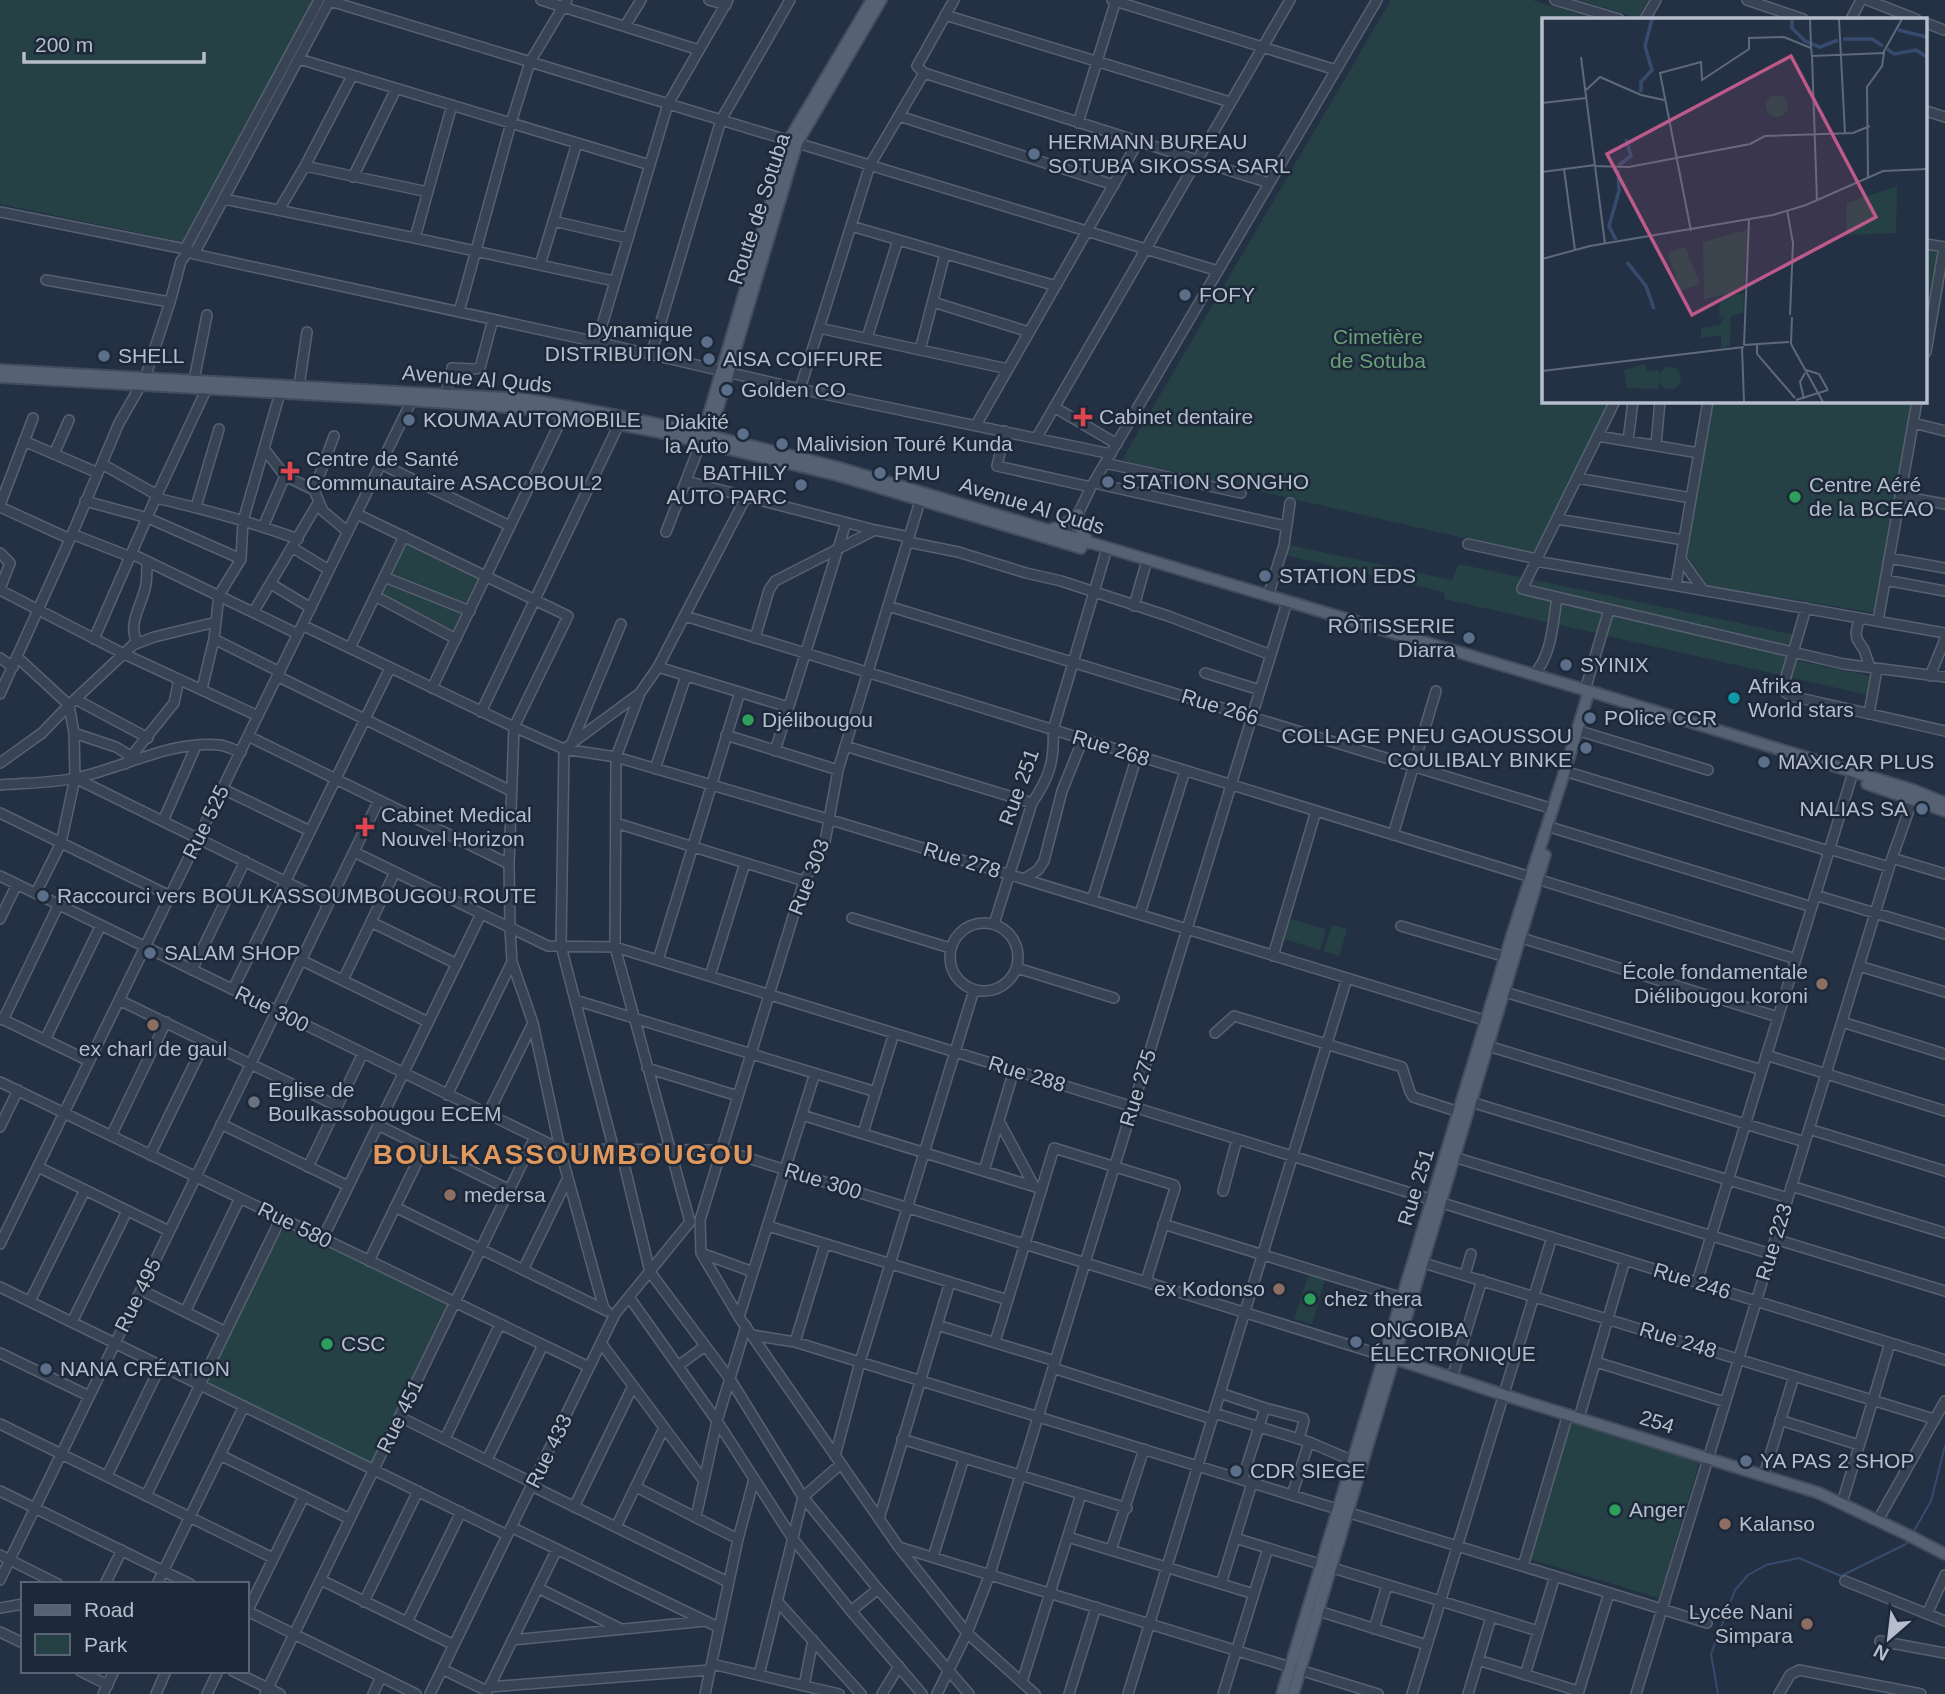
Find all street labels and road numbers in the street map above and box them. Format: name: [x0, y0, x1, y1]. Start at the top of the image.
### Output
street label: Route de Sotuba: [723, 130, 794, 287]
street label: Avenue Al Quds: [401, 360, 553, 397]
street label: Avenue Al Quds: [957, 473, 1107, 538]
street label: Rue 266: [1179, 684, 1261, 729]
street label: Rue 268: [1070, 725, 1152, 770]
street label: Rue 251: [994, 746, 1043, 828]
street label: Rue 525: [178, 781, 233, 863]
street label: Rue 303: [784, 836, 833, 918]
street label: Rue 278: [921, 837, 1003, 882]
street label: Rue 300: [231, 981, 313, 1036]
street label: Rue 275: [1115, 1047, 1160, 1129]
street label: Rue 288: [986, 1051, 1068, 1096]
street label: Rue 251: [1393, 1146, 1438, 1228]
street label: Rue 300: [782, 1158, 864, 1203]
street label: Rue 580: [254, 1197, 336, 1252]
street label: Rue 223: [1751, 1201, 1796, 1283]
street label: Rue 495: [110, 1254, 165, 1336]
street label: Rue 246: [1651, 1258, 1733, 1303]
street label: Rue 248: [1637, 1317, 1719, 1362]
street label: Rue 451: [372, 1375, 427, 1457]
street label: 254: [1637, 1405, 1678, 1438]
street label: Rue 433: [521, 1410, 576, 1492]

